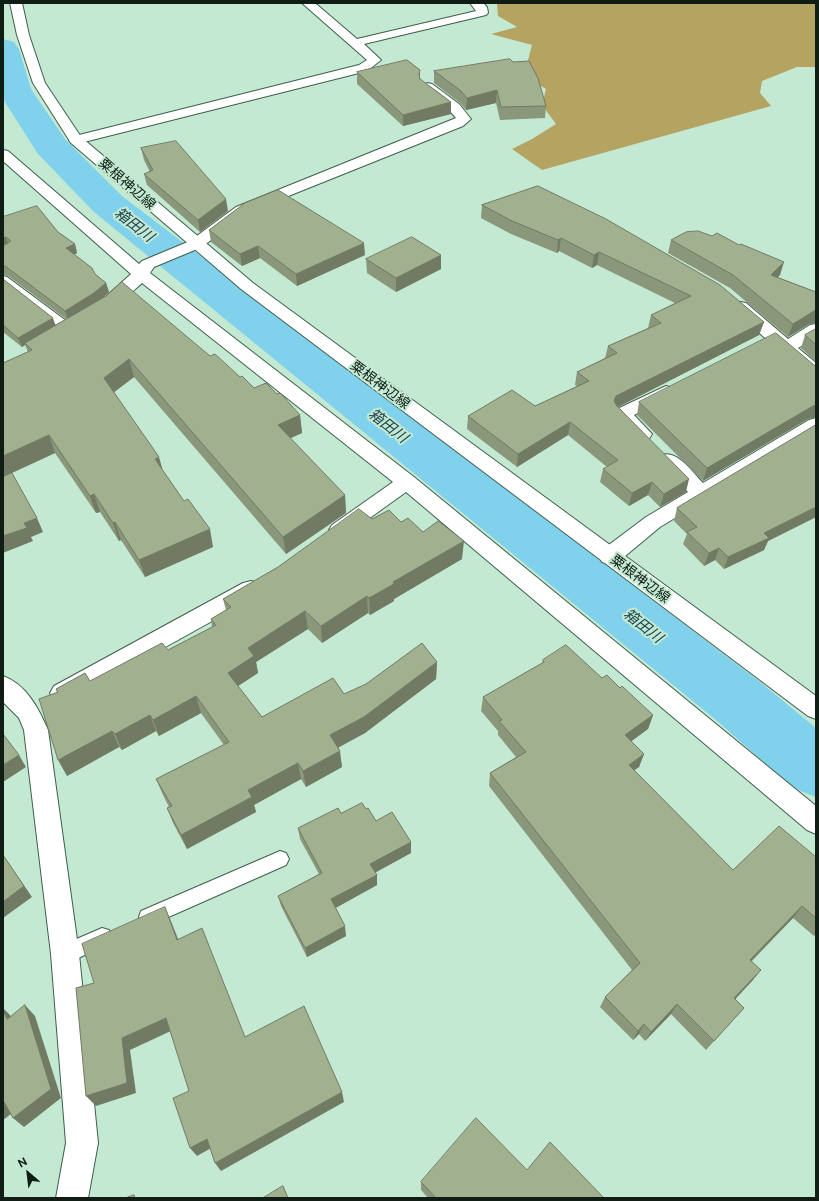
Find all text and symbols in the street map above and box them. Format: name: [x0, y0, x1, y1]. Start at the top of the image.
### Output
street label: 粟根神辺線: [95, 155, 159, 213]
water label: 箱田川: [111, 204, 157, 246]
street label: 粟根神辺線: [347, 357, 413, 413]
water label: 箱田川: [365, 405, 411, 447]
street label: 粟根神辺線: [607, 551, 673, 607]
water label: 箱田川: [620, 605, 666, 647]
north arrow: [8, 1153, 48, 1193]
text: N: [16, 1155, 29, 1170]

